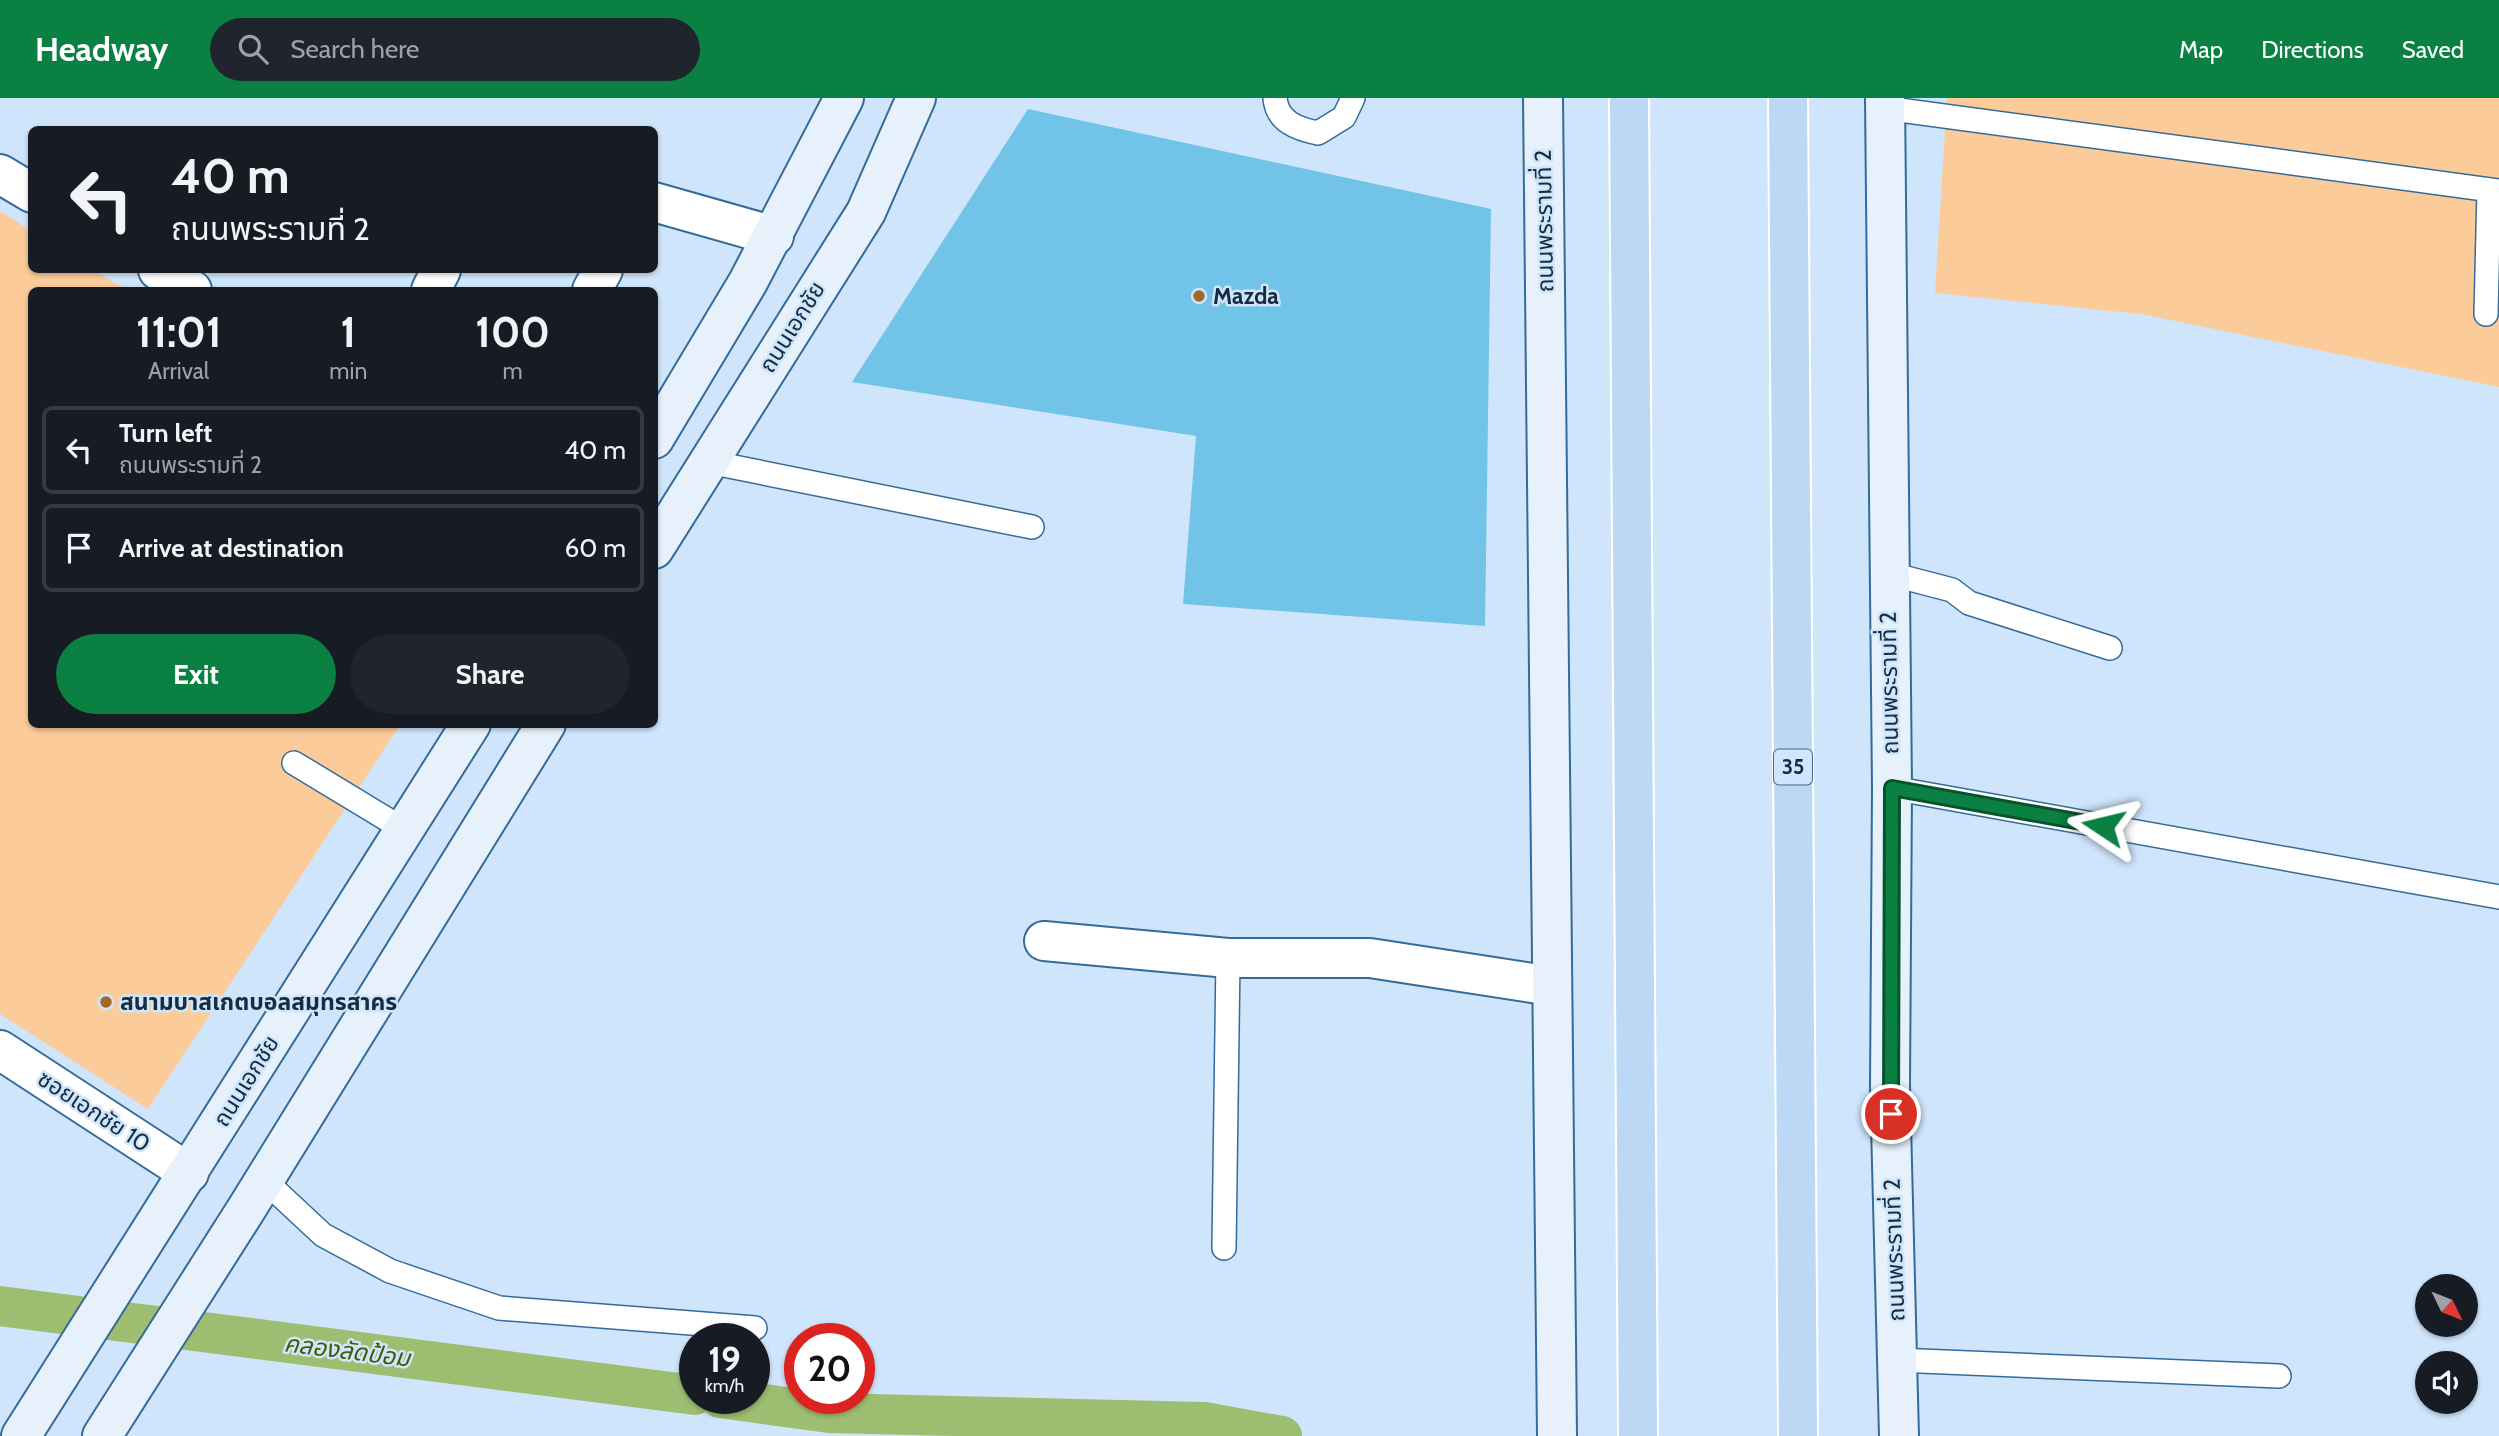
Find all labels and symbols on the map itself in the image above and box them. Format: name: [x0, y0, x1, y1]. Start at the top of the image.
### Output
street label: ถนนพระรามที่ 2: [1527, 149, 1559, 293]
street label: ถนนเอกชัย: [753, 276, 831, 378]
place label: Mazda: [1213, 282, 1279, 310]
marker: Mazda: [1191, 288, 1207, 304]
street label: ถนนพระรามที่ 2: [1872, 611, 1904, 755]
road number: 35: [1774, 750, 1812, 784]
position arrow: [2066, 789, 2140, 863]
place label: สนามบาสเกตบอลสมุทรสาคร: [120, 988, 397, 1016]
marker: สนามบาสเกตบอลสมุทรสาคร: [98, 994, 114, 1010]
street label: ถนนเอกชัย: [207, 1030, 285, 1132]
street label: ซอยเอกชัย 10: [33, 1064, 155, 1158]
pin: [1861, 1084, 1921, 1144]
street label: ถนนพระรามที่ 2: [1876, 1178, 1910, 1322]
north arrow: [2415, 1274, 2478, 1337]
speed limit sign: 20: [784, 1323, 875, 1414]
water label: คลองลัดป้อม: [282, 1328, 414, 1373]

